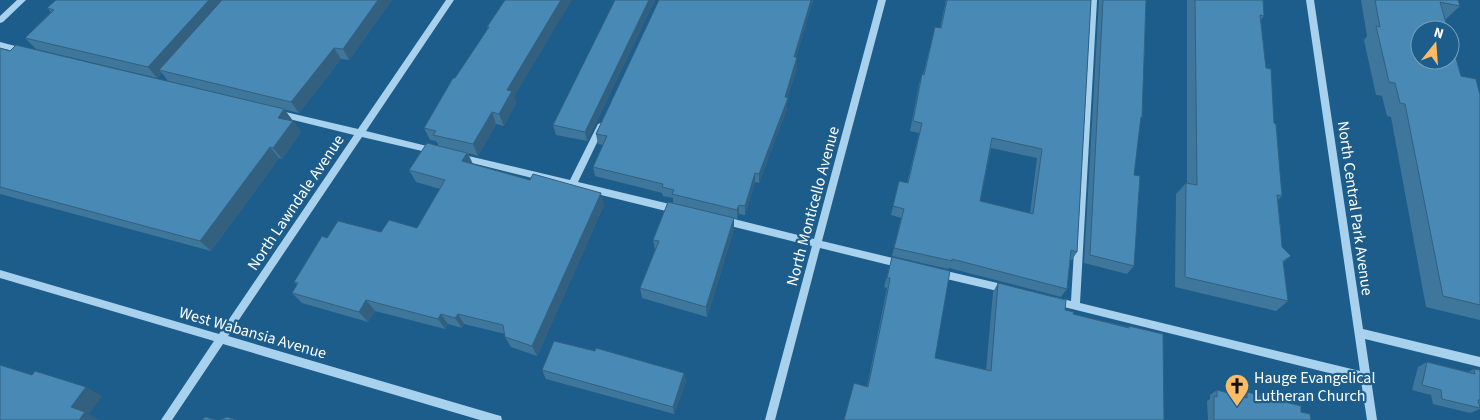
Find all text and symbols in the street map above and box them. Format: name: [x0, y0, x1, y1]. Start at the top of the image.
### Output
north arrow: [1410, 20, 1460, 70]
text: N: [1431, 23, 1446, 44]
street label: North Central Park Avenue: [1332, 119, 1378, 297]
street label: North Monticello Avenue: [781, 124, 845, 289]
street label: North Lawndale Avenue: [242, 130, 350, 275]
street label: West Wabansia Avenue: [176, 301, 329, 365]
place label: Hauge Evangelical Lutheran Church: [1254, 367, 1376, 407]
church icon: Hauge Evangelical Lutheran Church: [1224, 373, 1250, 407]

